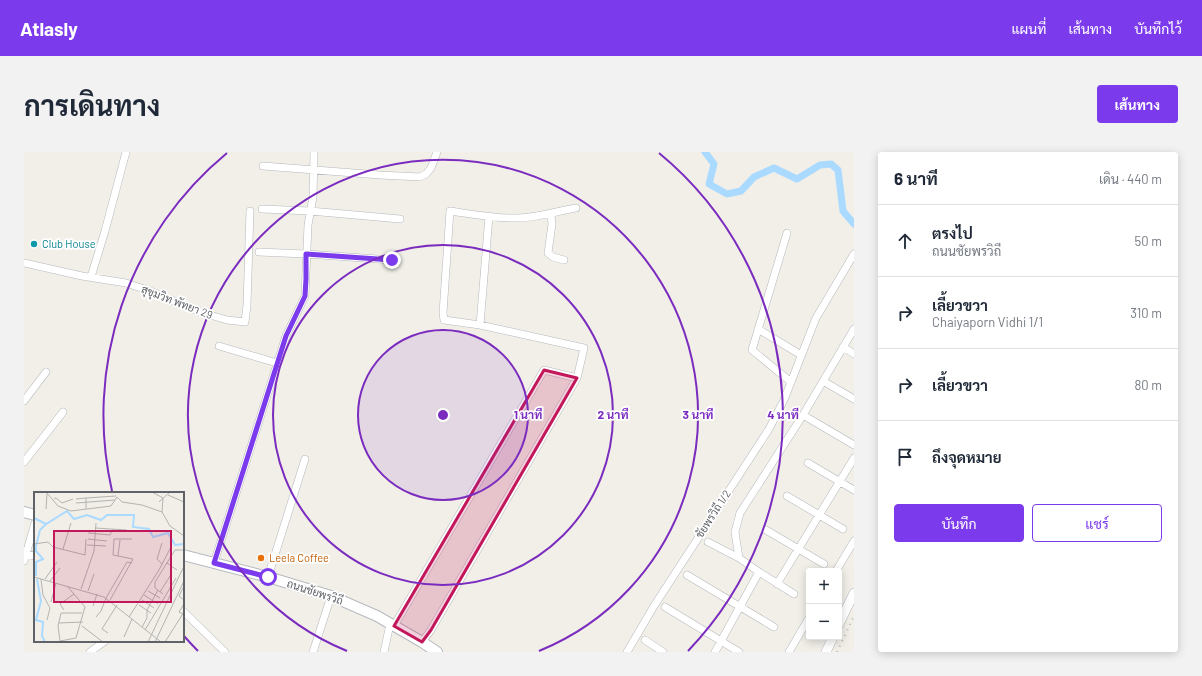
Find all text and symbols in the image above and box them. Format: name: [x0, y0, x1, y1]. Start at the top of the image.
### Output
text: Atlasly: [20, 17, 78, 40]
text: แผนที่: [1011, 20, 1046, 37]
text: เส้นทาง: [1068, 20, 1112, 37]
text: บันทึกไว้: [1134, 20, 1182, 37]
button: เส้นทาง: [1097, 85, 1178, 123]
text: การเดินทาง: [24, 88, 160, 122]
text: 6 นาที: [894, 168, 938, 188]
text: เดิน · 440 m: [1099, 171, 1162, 187]
text: ตรงไป: [932, 224, 973, 242]
icon: ahead: [894, 230, 916, 252]
text: 50 m: [1135, 233, 1162, 249]
place label: Club House: [42, 237, 96, 250]
marker: Club House: [29, 239, 39, 249]
text: ถนนชัยพรวิถี: [932, 243, 1001, 259]
route end: [383, 251, 401, 269]
street label: สุขุมวิท พัทยา 29: [139, 282, 215, 324]
text: เลี้ยวขวา: [932, 296, 988, 314]
icon: right: [894, 302, 916, 324]
text: 310 m: [1130, 305, 1162, 321]
text: Chaiyaporn Vidhi 1/1: [932, 314, 1043, 330]
icon: right: [894, 374, 916, 396]
text: เลี้ยวขวา: [932, 376, 988, 394]
text: 80 m: [1135, 377, 1162, 393]
text: 1 นาที: [514, 407, 542, 421]
text: 2 นาที: [597, 407, 629, 421]
text: 3 นาที: [683, 407, 714, 421]
text: 4 นาที: [767, 407, 799, 421]
centre of rings: [436, 408, 450, 422]
icon: arrive: [894, 446, 916, 468]
text: ถึงจุดหมาย: [932, 448, 1002, 466]
street label: ชัยพรวิถี 1/2: [691, 487, 733, 540]
inset map: [34, 492, 184, 642]
button: บันทึก: [894, 504, 1024, 542]
button: แชร์: [1032, 504, 1162, 542]
place label: Leela Coffee: [269, 551, 329, 564]
marker: Leela Coffee: [256, 553, 266, 563]
route start: [259, 568, 277, 586]
map controls: [806, 568, 842, 640]
button: +: [806, 568, 842, 604]
street label: ถนนชัยพรวิถี: [285, 575, 345, 607]
button: −: [806, 604, 842, 640]

